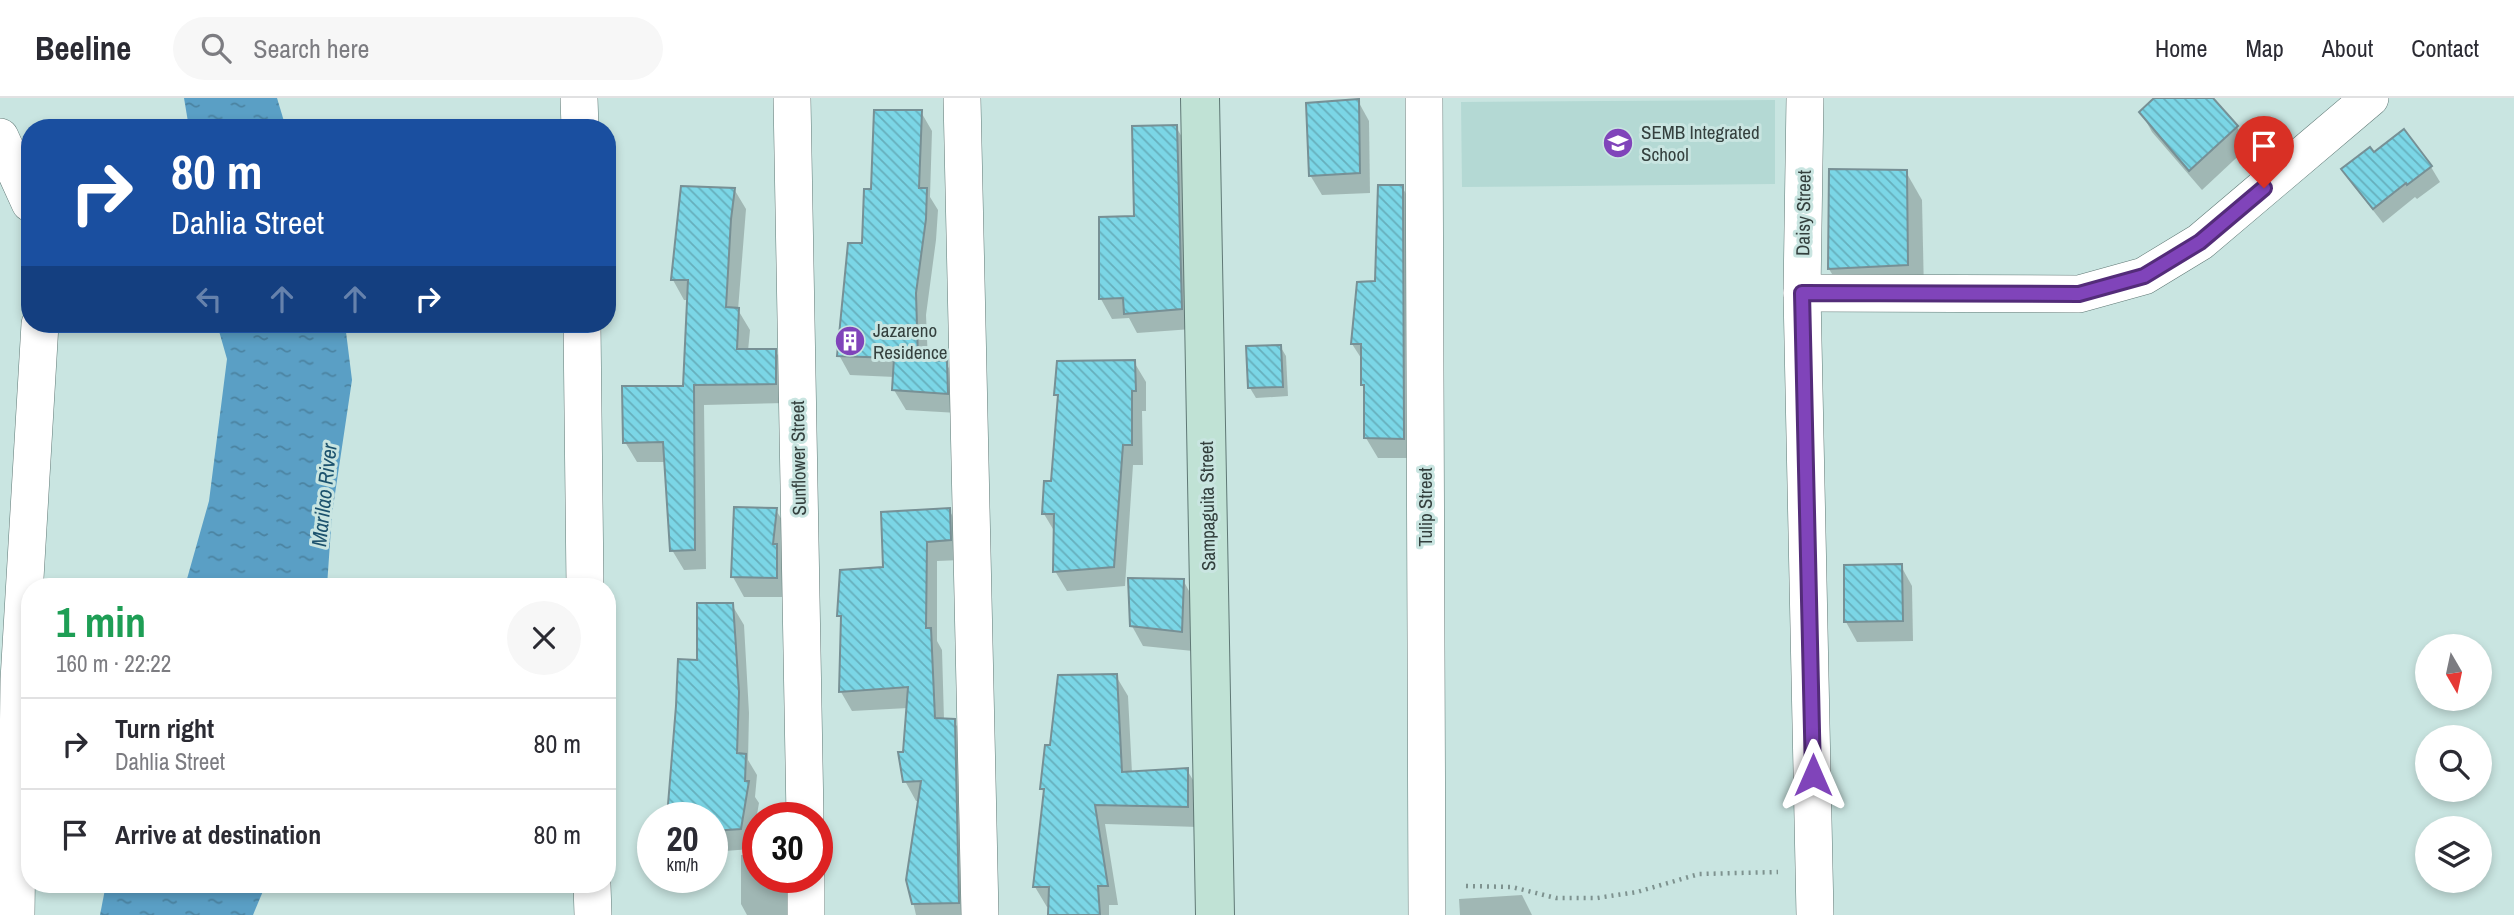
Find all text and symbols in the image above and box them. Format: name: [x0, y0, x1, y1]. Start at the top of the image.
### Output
search box: [173, 17, 663, 80]
text: Beeline: [35, 26, 131, 70]
icon: search: [197, 29, 235, 67]
text: Search here: [253, 31, 369, 66]
text: Home: [2155, 32, 2207, 64]
text: Map: [2245, 32, 2284, 64]
text: About: [2322, 32, 2373, 64]
text: Contact: [2411, 32, 2479, 64]
pin: [2234, 116, 2294, 188]
place label: SEMB Integrated School: [1641, 119, 1760, 167]
school or university icon: SEMB Integrated School: [1601, 126, 1635, 160]
icon: arrive: [2245, 127, 2283, 165]
text: 80 m: [171, 138, 263, 204]
icon: right: [56, 147, 147, 238]
street label: Daisy Street: [1789, 169, 1817, 256]
text: Dahlia Street: [171, 201, 324, 244]
icon: left: [190, 280, 228, 318]
icon: ahead: [263, 280, 301, 318]
icon: ahead: [336, 280, 374, 318]
icon: right: [409, 280, 447, 318]
place label: Jazareno Residence: [873, 317, 947, 365]
building icon: Jazareno Residence: [833, 324, 867, 358]
street label: Sunflower Street: [784, 400, 812, 516]
street label: Sampaguita Street: [1193, 440, 1221, 571]
water label: Marilao River: [304, 441, 344, 548]
street label: Tulip Street: [1412, 467, 1438, 547]
text: 1 min: [56, 594, 146, 650]
button: close: [507, 601, 581, 675]
north arrow: [2415, 634, 2492, 710]
map controls: [2415, 634, 2492, 893]
text: 160 m · 22:22: [56, 648, 171, 679]
text: Turn right: [115, 711, 214, 746]
icon: right: [56, 725, 94, 763]
button: search: [2415, 725, 2492, 802]
text: 80 m: [534, 726, 581, 761]
position arrow: [1776, 738, 1850, 812]
text: Dahlia Street: [115, 746, 225, 777]
speed limit sign: 30: [742, 802, 833, 893]
text: 20: [667, 815, 698, 862]
icon: arrive: [56, 816, 94, 854]
button: layers: [2415, 816, 2492, 893]
text: Arrive at destination: [115, 817, 321, 852]
text: 80 m: [534, 817, 581, 852]
text: km/h: [667, 852, 699, 877]

